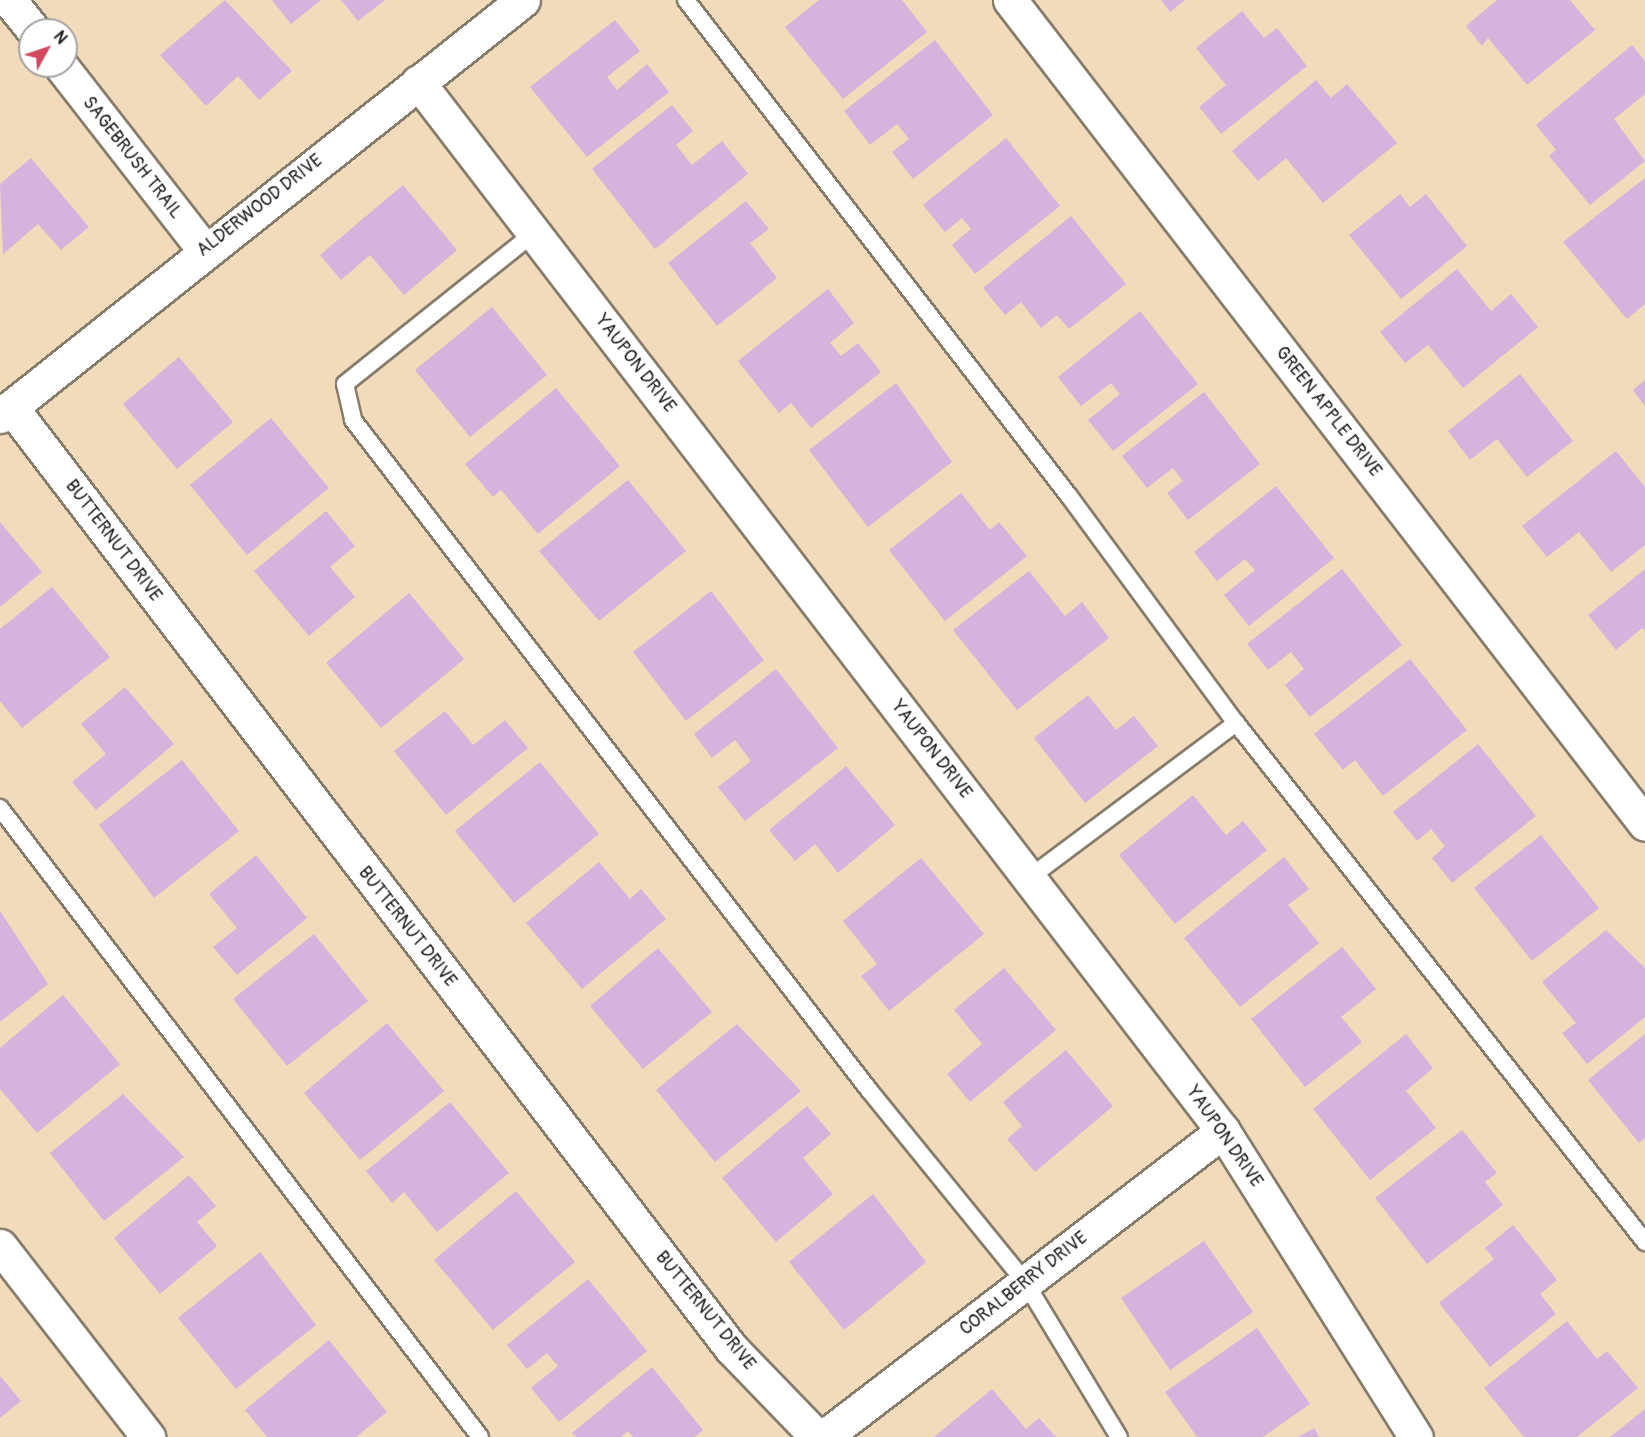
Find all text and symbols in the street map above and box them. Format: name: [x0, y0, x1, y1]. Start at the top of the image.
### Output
north arrow: [18, 18, 78, 78]
text: N: [49, 27, 71, 48]
street label: SAGEBRUSH TRAIL: [78, 93, 186, 223]
street label: ALDERWOOD DRIVE: [193, 150, 327, 262]
street label: YAUPON DRIVE: [590, 311, 680, 417]
street label: GREEN APPLE DRIVE: [1270, 343, 1386, 481]
street label: BUTTERNUT DRIVE: [60, 476, 166, 606]
street label: YAUPON DRIVE: [886, 697, 976, 803]
street label: BUTTERNUT DRIVE: [353, 863, 461, 991]
street label: YAUPON DRIVE: [1181, 1082, 1267, 1192]
street label: CORALBERRY DRIVE: [956, 1228, 1092, 1340]
street label: BUTTERNUT DRIVE: [650, 1247, 760, 1375]

